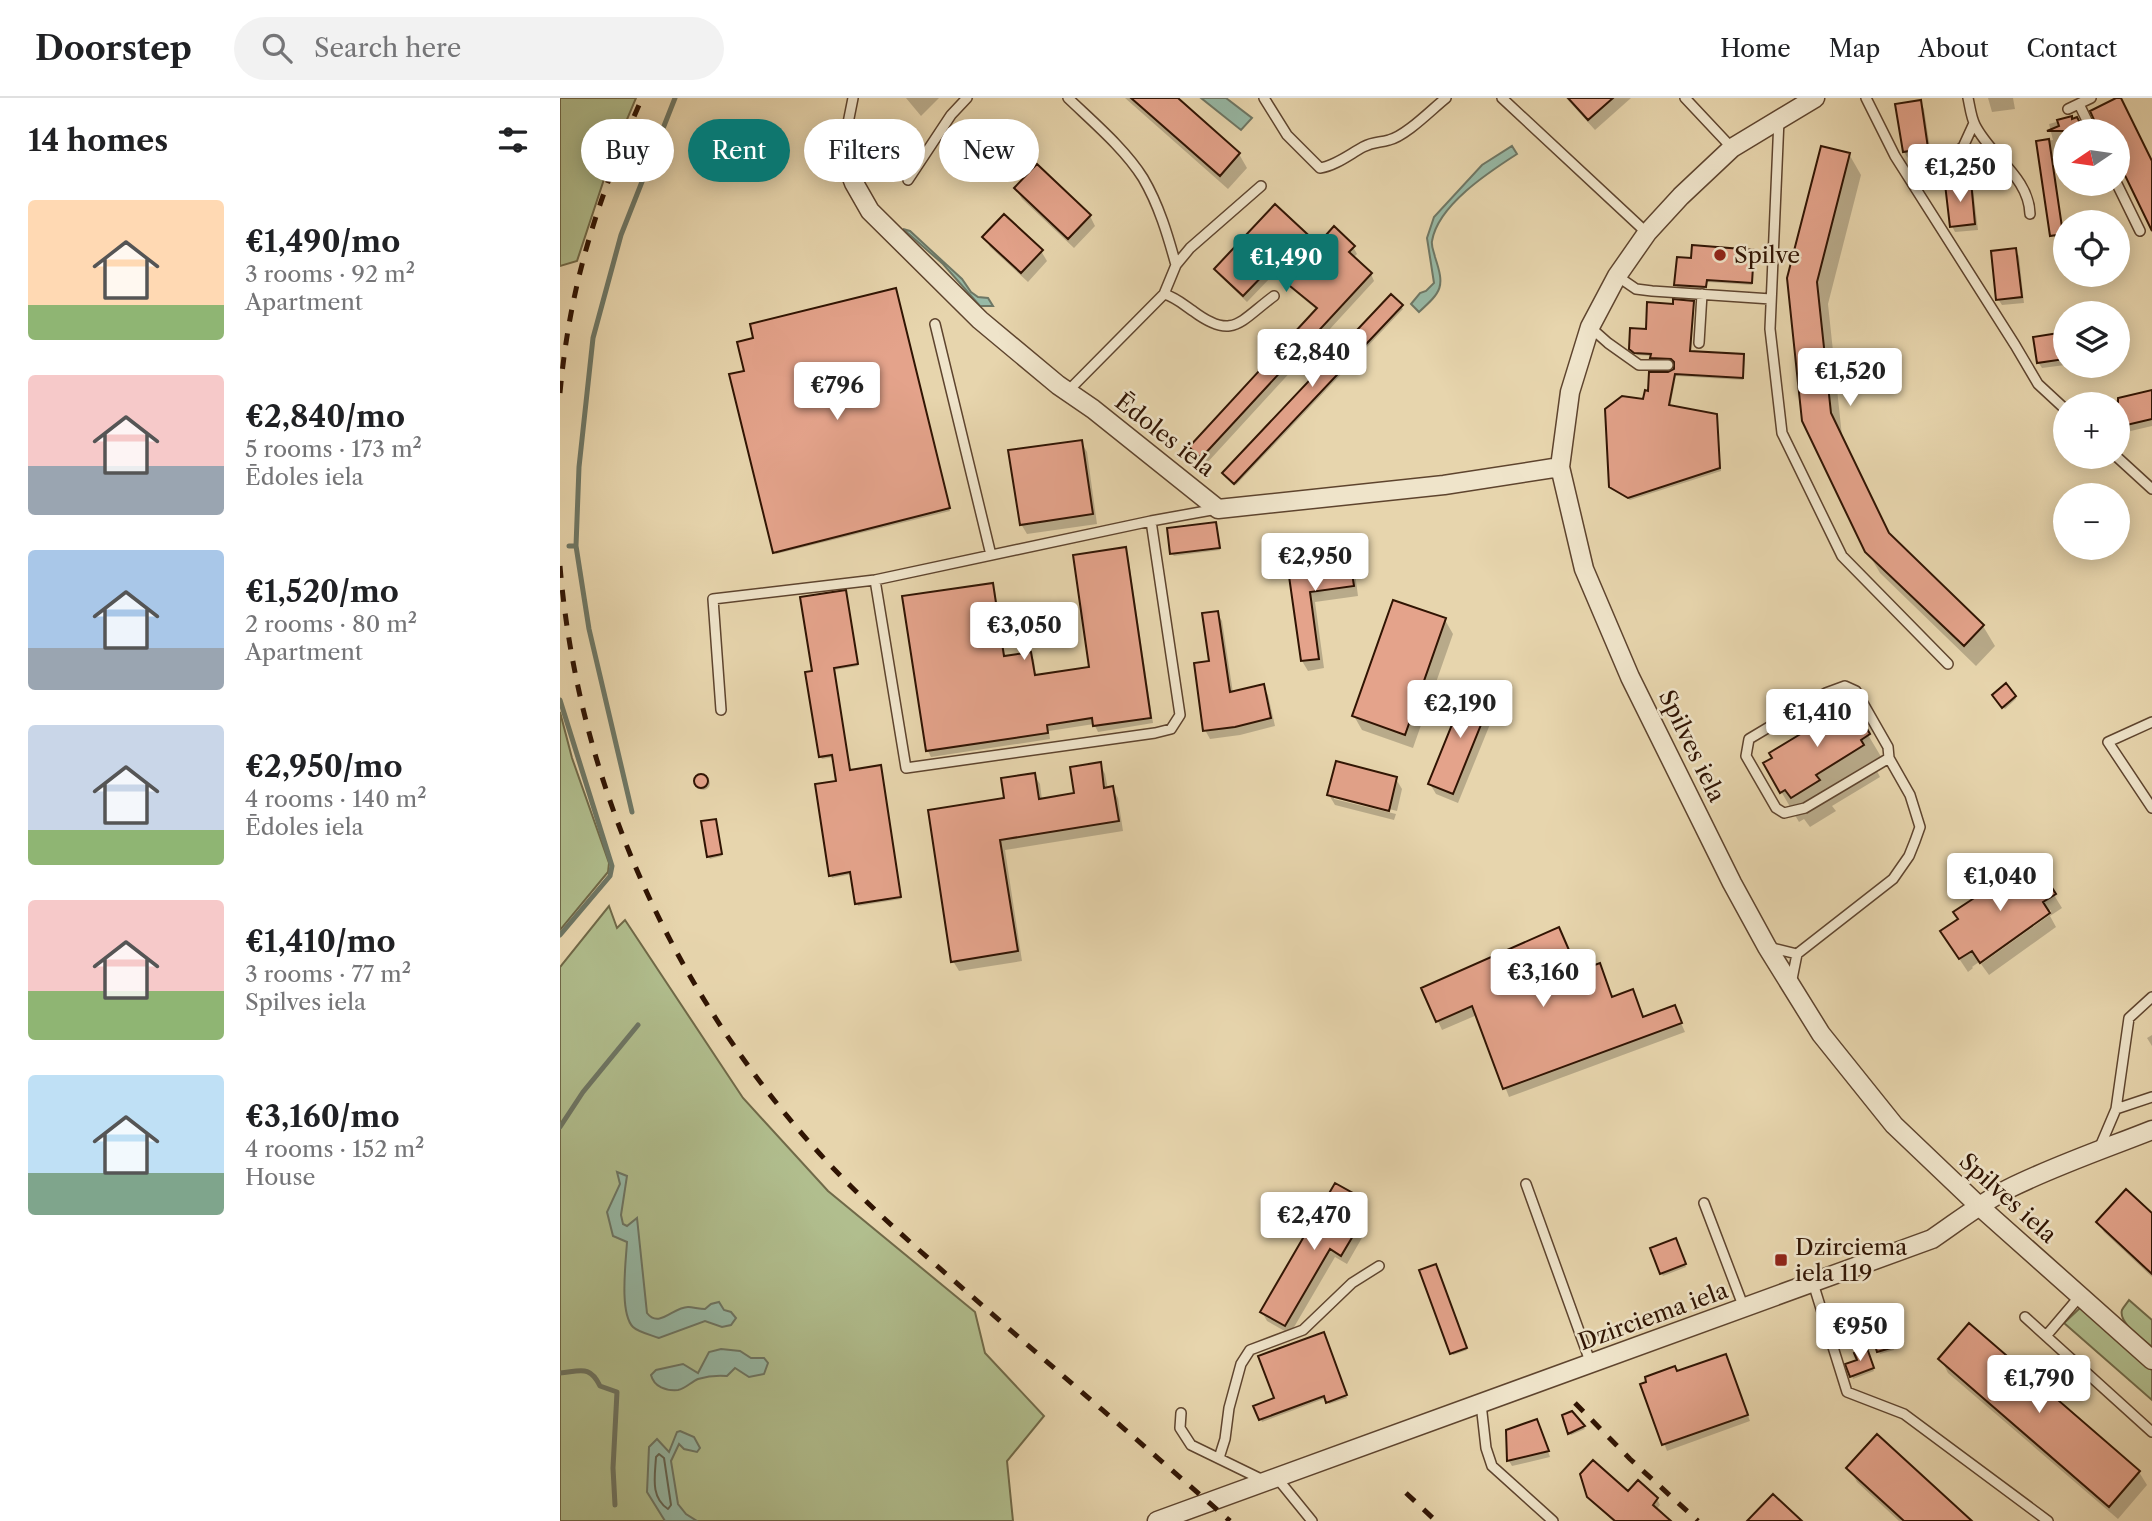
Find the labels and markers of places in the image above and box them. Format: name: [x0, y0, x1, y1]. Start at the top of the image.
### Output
pin: €1,250: [1903, 144, 2017, 204]
pin: €1,490: [1229, 234, 1343, 294]
place label: Spilve: [1734, 241, 1800, 269]
marker: Spilve: [1712, 247, 1728, 263]
pin: €2,840: [1255, 330, 1369, 389]
pin: €1,520: [1793, 348, 1907, 408]
pin: €796: [796, 362, 878, 422]
pin: €2,950: [1258, 533, 1372, 593]
pin: €3,050: [967, 602, 1081, 662]
pin: €2,190: [1403, 680, 1517, 740]
pin: €1,410: [1760, 690, 1874, 749]
pin: €1,040: [1943, 854, 2057, 913]
pin: €3,160: [1486, 950, 1600, 1009]
pin: €2,470: [1257, 1192, 1371, 1252]
place label: Dzirciema iela 119: [1795, 1233, 1908, 1287]
marker: Dzirciema iela 119: [1773, 1252, 1789, 1268]
pin: €950: [1819, 1304, 1901, 1363]
pin: €1,790: [1982, 1356, 2096, 1415]

